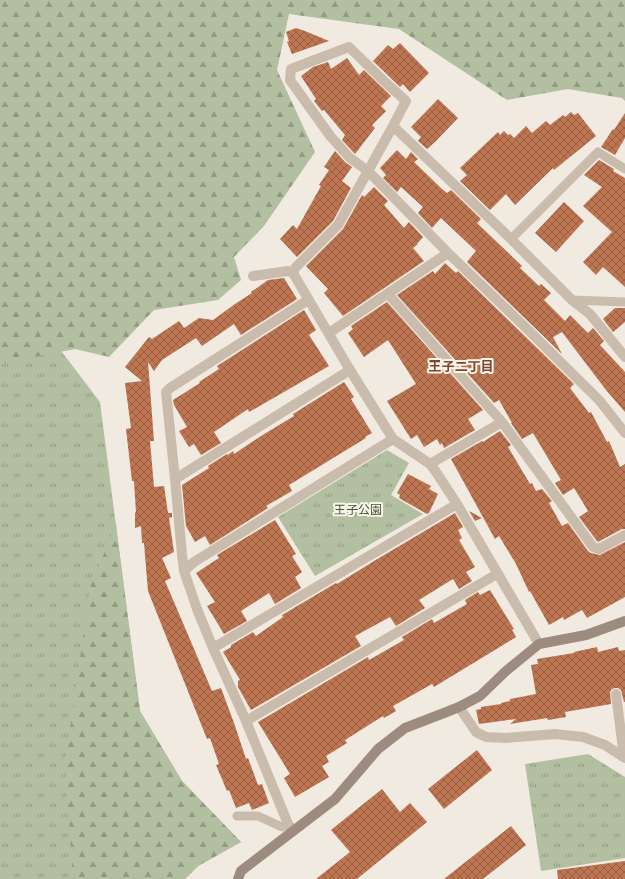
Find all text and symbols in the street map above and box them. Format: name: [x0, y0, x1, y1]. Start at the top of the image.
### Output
district label: 王子二丁目: [428, 359, 494, 374]
park label: 王子公園: [334, 503, 382, 517]

